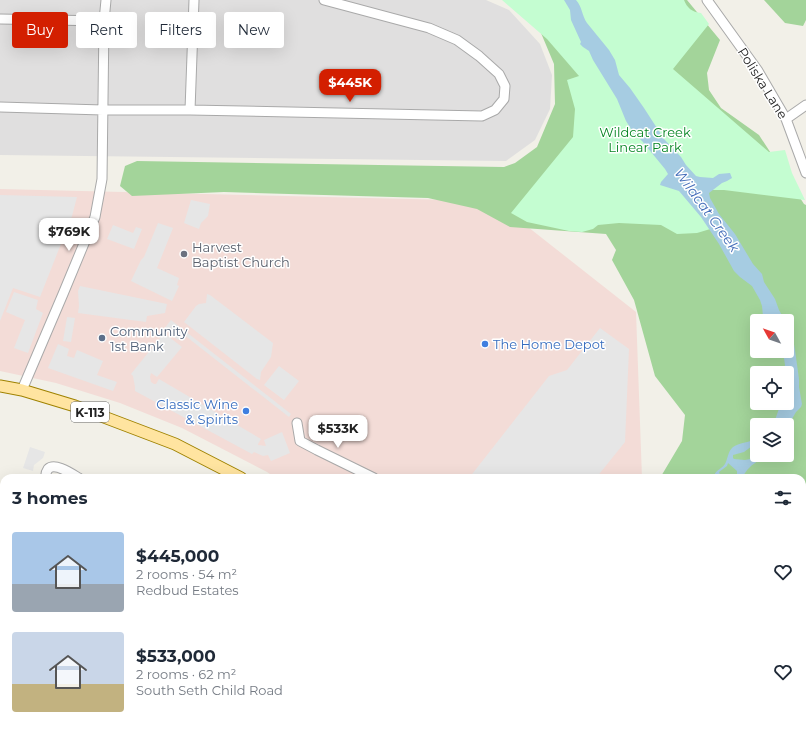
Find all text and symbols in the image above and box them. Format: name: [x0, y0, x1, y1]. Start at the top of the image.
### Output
chip: Buy: [12, 12, 68, 48]
chip: Rent: [76, 12, 137, 48]
chip: Filters: [145, 12, 216, 48]
chip: New: [224, 12, 284, 48]
street label: Poliska Lane: [735, 44, 791, 122]
pin: $445K: [322, 69, 378, 103]
text: $445K: [328, 74, 372, 90]
park label: Wildcat Creek Linear Park: [599, 124, 691, 155]
water label: Wildcat Creek: [671, 164, 744, 256]
pin: $769K: [41, 218, 97, 252]
text: $769K: [48, 223, 90, 239]
place label: Harvest Baptist Church: [192, 239, 290, 270]
marker: Harvest Baptist Church: [179, 249, 189, 259]
north arrow: [750, 314, 794, 358]
map controls: [750, 314, 794, 462]
place label: Community 1st Bank: [110, 323, 188, 354]
marker: Community 1st Bank: [97, 333, 107, 343]
place label: The Home Depot: [493, 336, 605, 352]
marker: The Home Depot: [480, 339, 490, 349]
button: locate: [750, 366, 794, 410]
place label: Classic Wine & Spirits: [156, 396, 238, 427]
road number: K-113: [71, 402, 109, 422]
marker: Classic Wine & Spirits: [241, 406, 251, 416]
pin: $533K: [310, 415, 366, 449]
button: layers: [750, 418, 794, 462]
text: $533K: [318, 420, 358, 436]
icon: filters: [772, 487, 794, 509]
text: 3 homes: [12, 488, 87, 508]
text: $445,000: [136, 546, 219, 566]
icon: home: [44, 548, 92, 596]
icon: heart: [772, 561, 794, 583]
text: 2 rooms · 54 m²: [136, 566, 237, 582]
text: Redbud Estates: [136, 582, 239, 598]
text: $533,000: [136, 646, 216, 666]
icon: home: [44, 648, 92, 696]
icon: heart: [772, 661, 794, 683]
text: 2 rooms · 62 m²: [136, 666, 236, 682]
text: South Seth Child Road: [136, 682, 283, 698]

